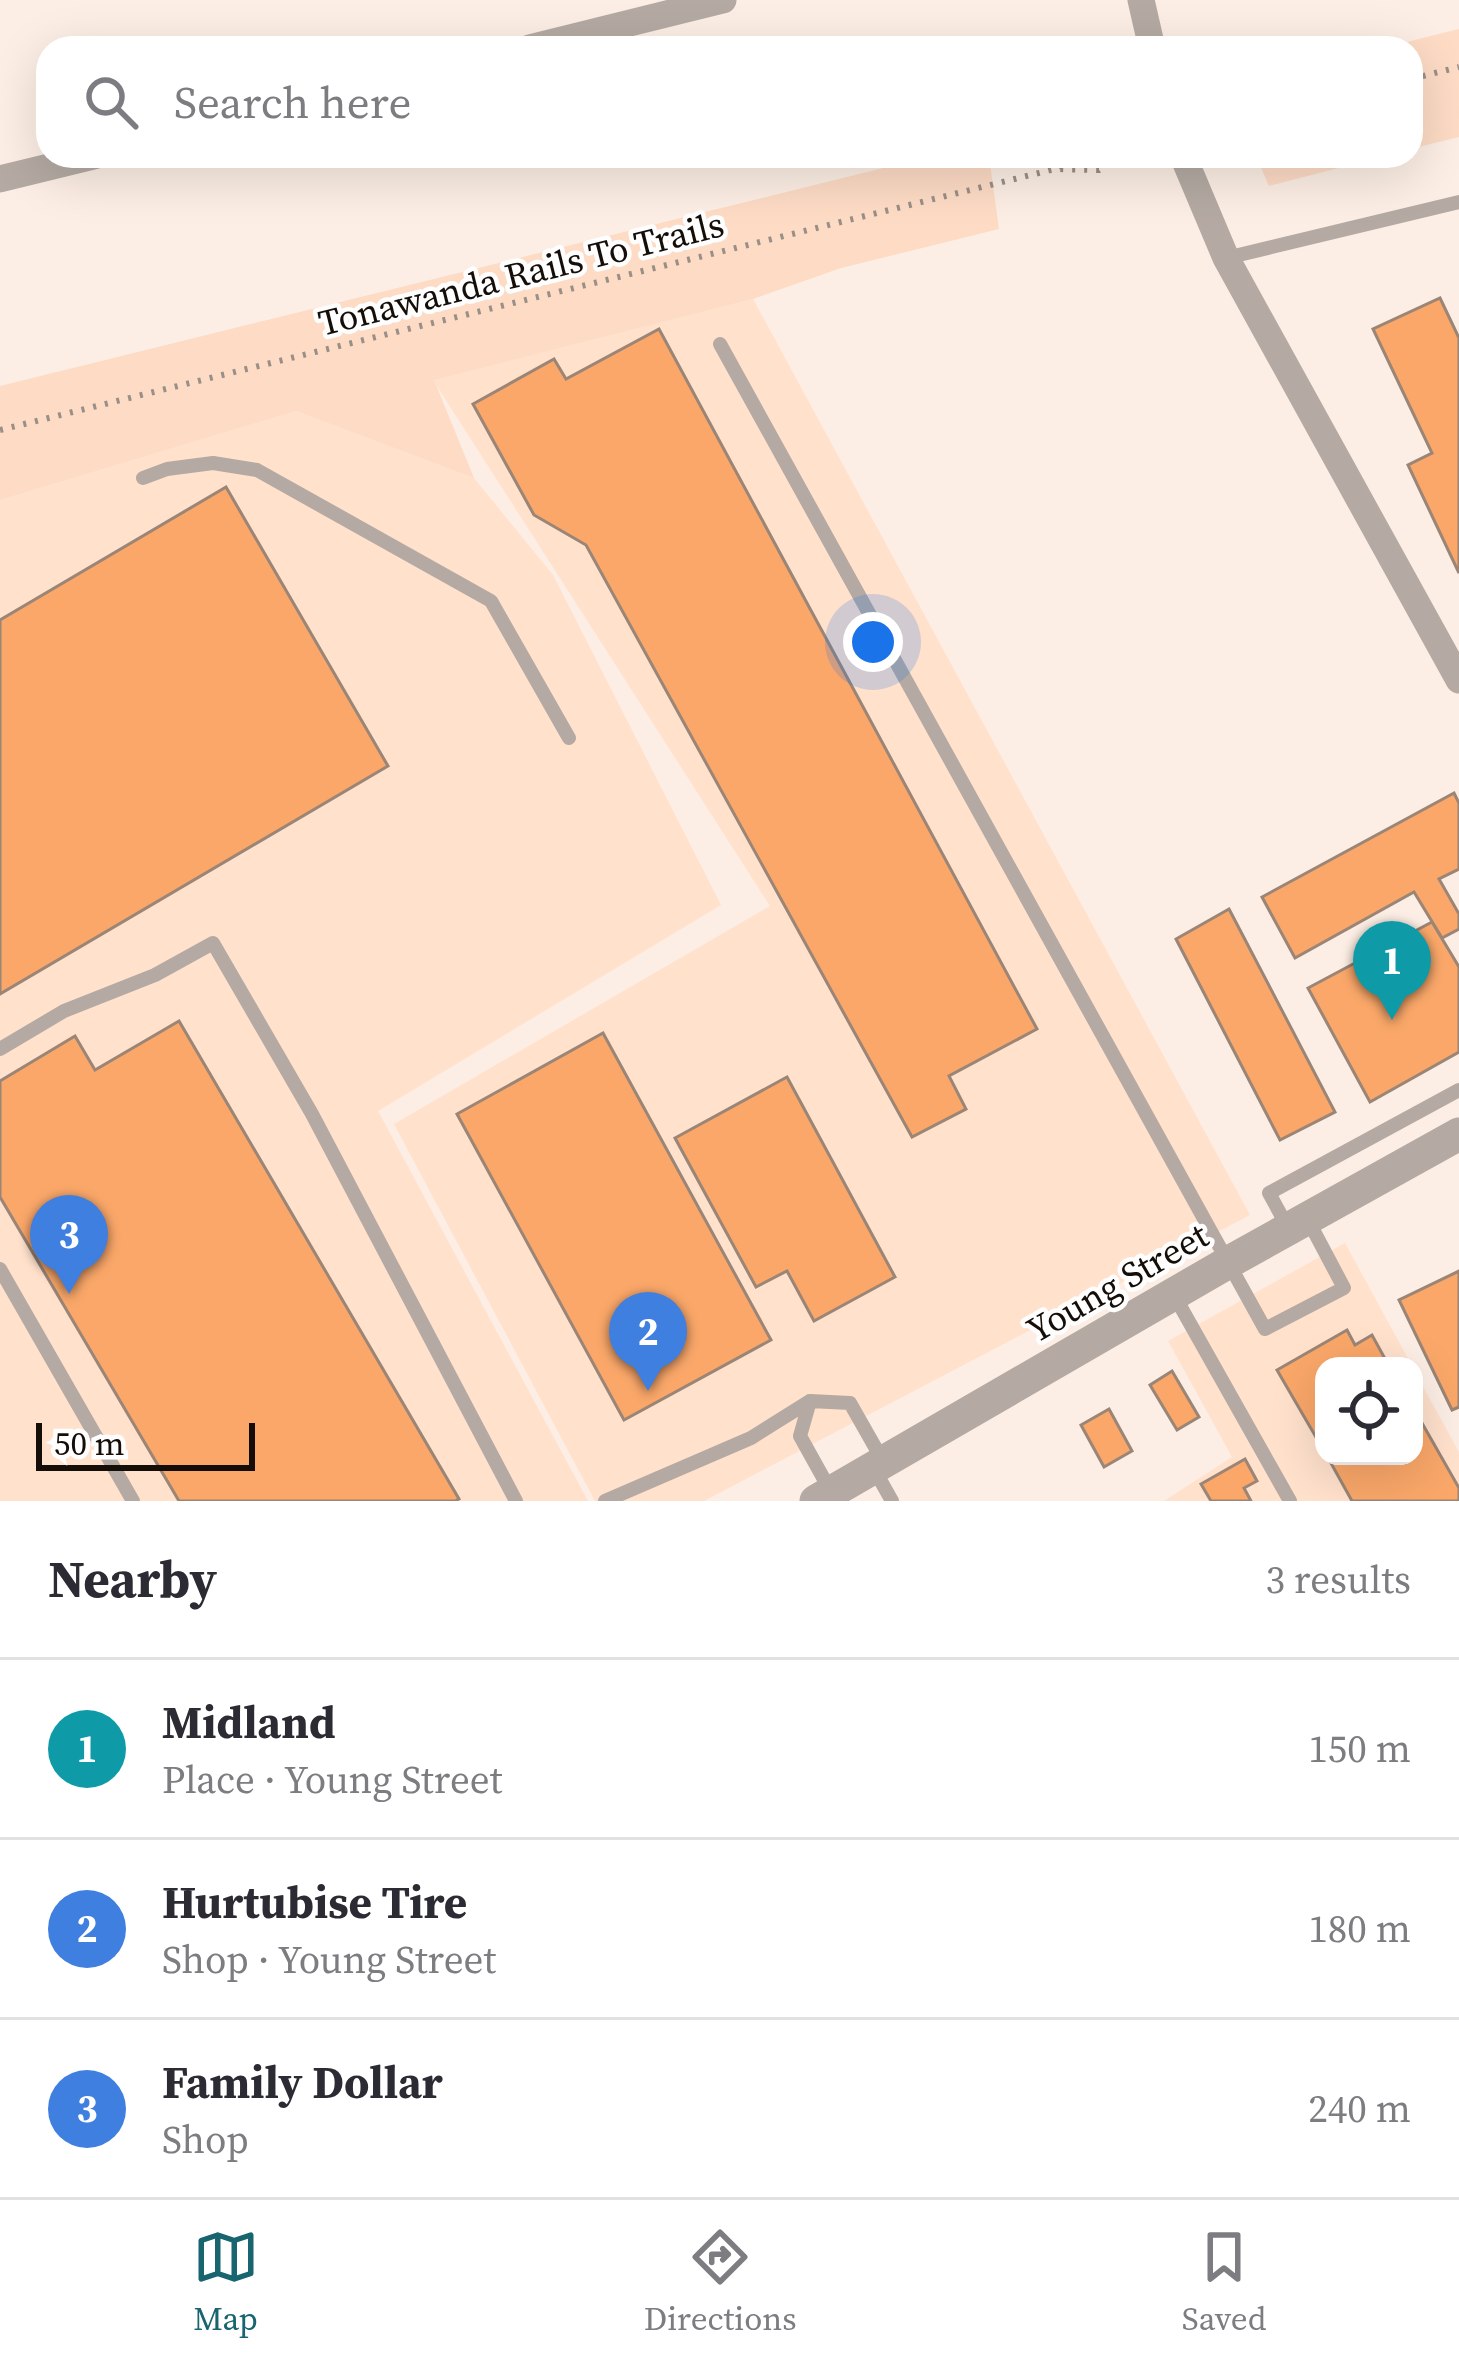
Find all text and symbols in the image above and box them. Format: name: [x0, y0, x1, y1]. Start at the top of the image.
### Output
search box: [36, 36, 1423, 168]
icon: search: [78, 69, 144, 135]
text: Search here: [174, 71, 411, 133]
street label: Tonawanda Rails To Trails: [313, 199, 729, 348]
your location: [843, 612, 903, 672]
pin: 1: [1353, 921, 1431, 1020]
pin: 3: [30, 1195, 108, 1294]
street label: Young Street: [1018, 1211, 1217, 1354]
pin: 2: [609, 1292, 687, 1391]
map controls: [1315, 1357, 1423, 1465]
button: locate: [1315, 1357, 1423, 1465]
scale bar: [36, 1417, 255, 1470]
text: 50 m: [54, 1421, 124, 1466]
text: Nearby: [48, 1544, 217, 1614]
text: 3 results: [1266, 1553, 1411, 1606]
text: Midland: [162, 1691, 336, 1753]
text: 1: [76, 1722, 98, 1775]
text: 150 m: [1308, 1722, 1411, 1775]
text: Place · Young Street: [162, 1753, 502, 1806]
text: Hurtubise Tire: [162, 1871, 467, 1933]
text: 2: [76, 1902, 98, 1955]
text: 180 m: [1308, 1902, 1411, 1955]
text: Shop · Young Street: [162, 1933, 496, 1986]
text: Family Dollar: [162, 2051, 443, 2113]
text: 3: [76, 2082, 98, 2135]
text: 240 m: [1308, 2082, 1411, 2135]
text: Shop: [162, 2113, 249, 2166]
tab: Map: [193, 2224, 259, 2341]
tab: Directions: [644, 2224, 797, 2341]
tab: Saved: [1182, 2224, 1266, 2341]

